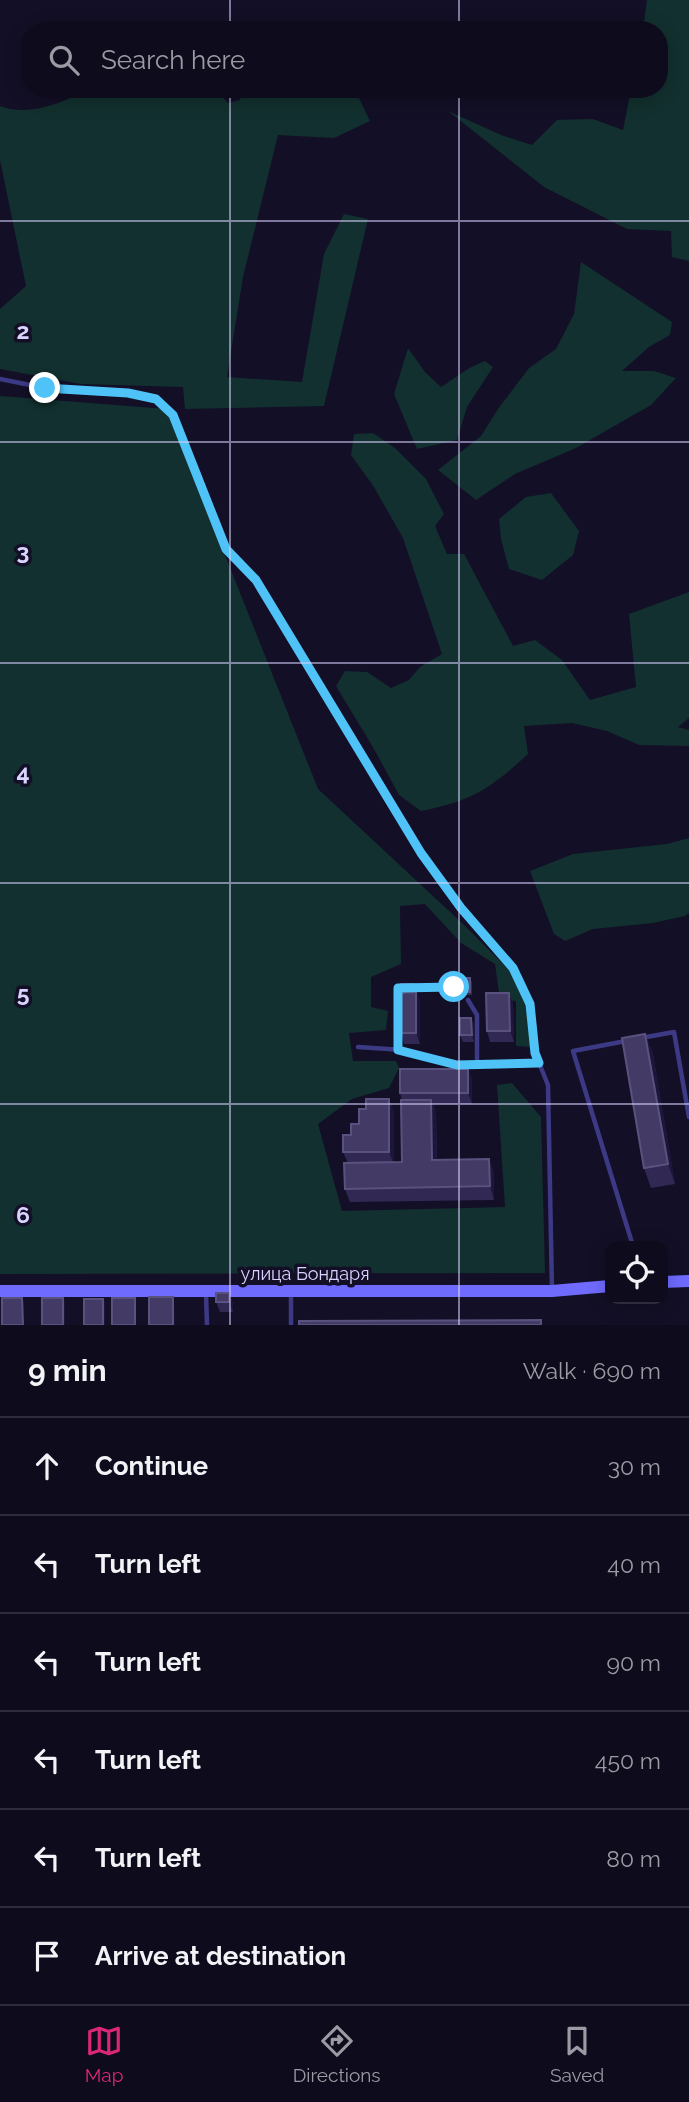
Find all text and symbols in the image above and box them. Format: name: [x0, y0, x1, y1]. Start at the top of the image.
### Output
search box: [21, 21, 668, 98]
icon: search: [45, 41, 83, 79]
text: Search here: [101, 45, 245, 75]
text: 2: [17, 317, 29, 344]
route end: [29, 372, 60, 403]
text: 3: [17, 538, 29, 565]
text: 4: [16, 759, 30, 786]
route start: [438, 971, 469, 1002]
text: 5: [17, 980, 30, 1007]
text: 6: [16, 1201, 30, 1228]
map controls: [605, 1241, 668, 1304]
button: locate: [605, 1241, 668, 1304]
street label: улица Бондаря: [240, 1263, 370, 1284]
text: 9 min: [28, 1353, 107, 1388]
text: Walk · 690 m: [523, 1357, 661, 1384]
icon: ahead: [28, 1447, 66, 1485]
text: Continue: [95, 1451, 208, 1481]
text: 30 m: [608, 1453, 661, 1480]
icon: left: [28, 1545, 66, 1583]
text: Turn left: [95, 1549, 201, 1579]
text: 40 m: [607, 1551, 661, 1578]
icon: left: [28, 1643, 66, 1681]
text: Turn left: [95, 1647, 201, 1677]
text: 90 m: [606, 1649, 661, 1676]
icon: left: [28, 1741, 66, 1779]
text: Turn left: [95, 1745, 201, 1775]
text: 450 m: [595, 1747, 661, 1774]
icon: left: [28, 1839, 66, 1877]
text: Turn left: [95, 1843, 201, 1873]
text: 80 m: [606, 1845, 661, 1872]
icon: arrive: [28, 1937, 66, 1975]
text: Arrive at destination: [95, 1941, 346, 1971]
tab: Map: [85, 2022, 123, 2086]
tab: Directions: [293, 2022, 381, 2086]
tab: Saved: [550, 2022, 604, 2086]

